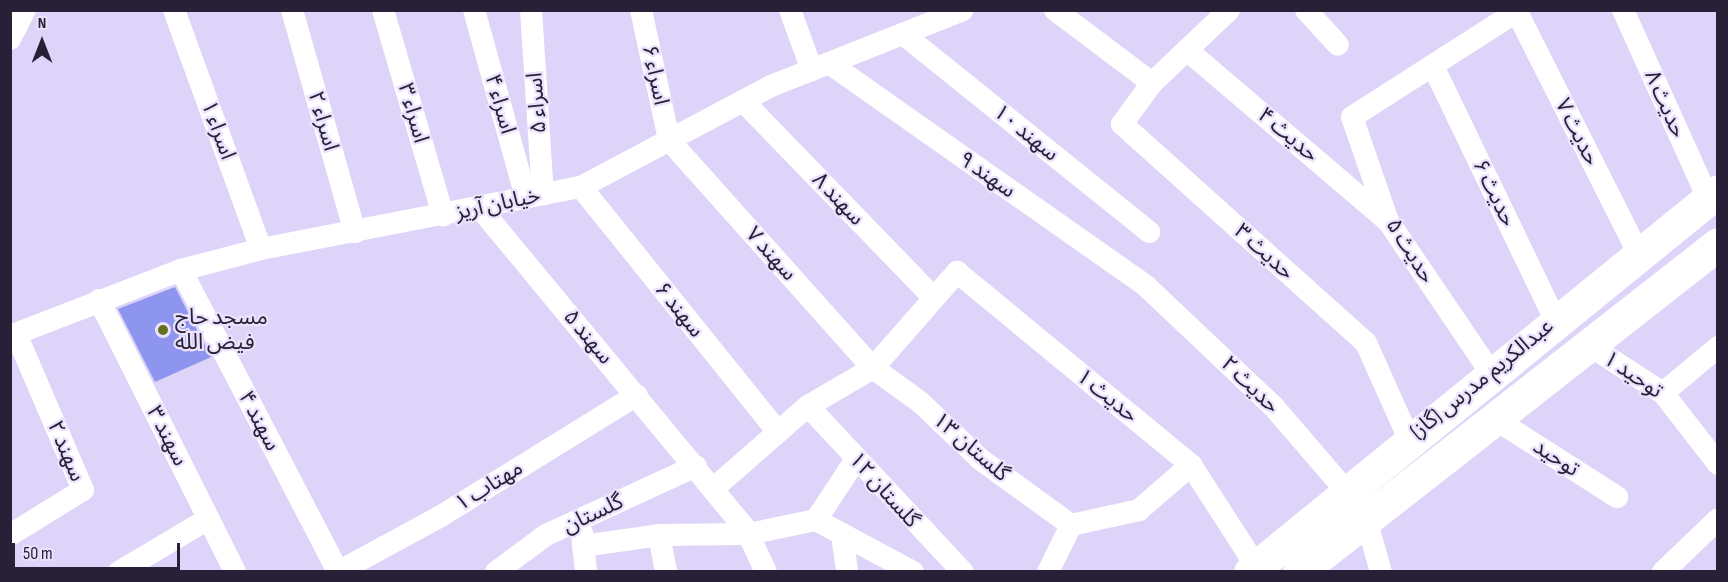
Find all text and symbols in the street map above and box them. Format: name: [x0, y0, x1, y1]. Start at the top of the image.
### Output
north arrow: [12, 12, 72, 72]
text: N: [38, 14, 46, 33]
street label: اسراء ۶: [636, 42, 674, 108]
street label: حدیث ۸: [1638, 66, 1692, 142]
street label: اسراء ۴: [479, 71, 521, 137]
street label: اسراء ۵: [522, 72, 552, 134]
street label: اسراء ۳: [392, 80, 434, 146]
street label: اسراء ۲: [302, 88, 344, 154]
street label: حدیث ۷: [1549, 94, 1605, 170]
street label: اسراء ۱: [195, 97, 241, 163]
street label: سهند ۱۰: [988, 99, 1064, 167]
street label: حدیث ۴: [1252, 102, 1324, 168]
street label: سهند ۹: [953, 146, 1021, 204]
street label: حدیث ۶: [1466, 155, 1522, 231]
street label: سهند ۸: [806, 167, 870, 231]
street label: خیابان آریز: [453, 182, 543, 226]
street label: حدیث ۵: [1380, 214, 1440, 288]
street label: حدیث ۳: [1229, 218, 1299, 286]
street label: سهند ۷: [740, 221, 802, 287]
street label: سهند ۶: [649, 277, 709, 343]
place label: مسجد حاج فیض الله: [175, 304, 268, 356]
street label: سهند ۵: [557, 304, 619, 370]
street label: عبدالکریم مدرس (گاز): [1405, 313, 1559, 445]
marker: مسجد حاج فیض الله: [156, 323, 170, 337]
street label: توحید ۱: [1598, 346, 1668, 404]
street label: حدیث ۲: [1215, 351, 1285, 419]
street label: حدیث ۱: [1071, 363, 1143, 429]
street label: سهند ۴: [232, 387, 286, 455]
street label: سهند ۳: [141, 402, 193, 470]
street label: گلستان ۱۳: [927, 407, 1015, 487]
street label: سهند ۲: [41, 417, 91, 485]
street label: توحید: [1528, 433, 1584, 483]
street label: گلستان ۱۲: [843, 447, 925, 533]
street label: مهتاب ۱: [450, 455, 528, 517]
street label: گلستان: [558, 489, 628, 539]
scale bar: [15, 531, 183, 569]
text: 50 m: [23, 543, 53, 564]

